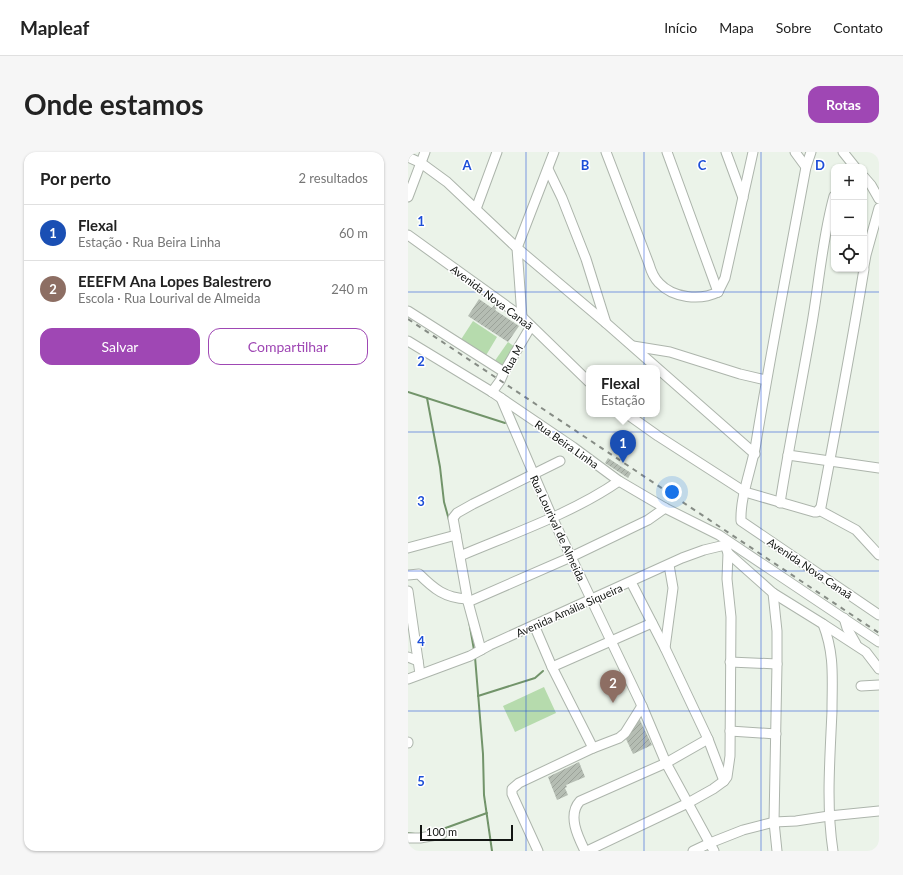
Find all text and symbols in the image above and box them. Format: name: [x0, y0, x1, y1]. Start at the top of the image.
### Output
text: Mapleaf: [20, 16, 89, 39]
text: Início: [664, 19, 697, 36]
text: Mapa: [719, 19, 754, 36]
text: Sobre: [776, 19, 811, 36]
text: Contato: [833, 19, 883, 36]
button: Rotas: [808, 86, 879, 123]
text: Onde estamos: [24, 87, 204, 121]
text: A: [461, 157, 472, 173]
text: B: [581, 157, 590, 173]
text: C: [698, 157, 707, 173]
text: D: [815, 157, 825, 173]
map controls: [831, 164, 867, 272]
button: +: [831, 164, 867, 200]
text: Por perto: [40, 168, 111, 189]
text: 2 resultados: [298, 170, 368, 186]
button: −: [831, 200, 867, 236]
text: 1: [417, 213, 425, 229]
text: Flexal: [78, 216, 117, 234]
text: 1: [49, 225, 57, 241]
text: 60 m: [339, 225, 368, 241]
text: Estação · Rua Beira Linha: [78, 234, 221, 250]
button: locate: [831, 236, 867, 272]
street label: Avenida Nova Canaã: [448, 262, 536, 332]
text: EEEFM Ana Lopes Balestrero: [78, 272, 271, 290]
text: 2: [49, 281, 57, 297]
text: 240 m: [331, 281, 368, 297]
text: Escola · Rua Lourival de Almeida: [78, 290, 260, 306]
button: Salvar: [40, 328, 200, 365]
button: Compartilhar: [208, 328, 368, 365]
street label: Rua M: [499, 342, 525, 376]
text: 2: [417, 353, 425, 369]
popup: [586, 365, 660, 417]
text: Flexal: [601, 374, 640, 392]
text: Estação: [601, 392, 645, 408]
street label: Rua Beira Linha: [533, 417, 601, 471]
pin: 1: [610, 430, 636, 463]
street label: Rua Lourival de Almeida: [528, 473, 588, 583]
your location: [662, 482, 682, 502]
text: 3: [417, 493, 425, 509]
street label: Avenida Nova Canaã: [765, 535, 855, 601]
street label: Avenida Amália Siqueira: [514, 581, 624, 639]
text: 4: [417, 633, 425, 649]
pin: 2: [600, 670, 626, 703]
text: 5: [417, 773, 425, 789]
scale bar: [420, 823, 513, 842]
text: 100 m: [426, 825, 457, 838]

